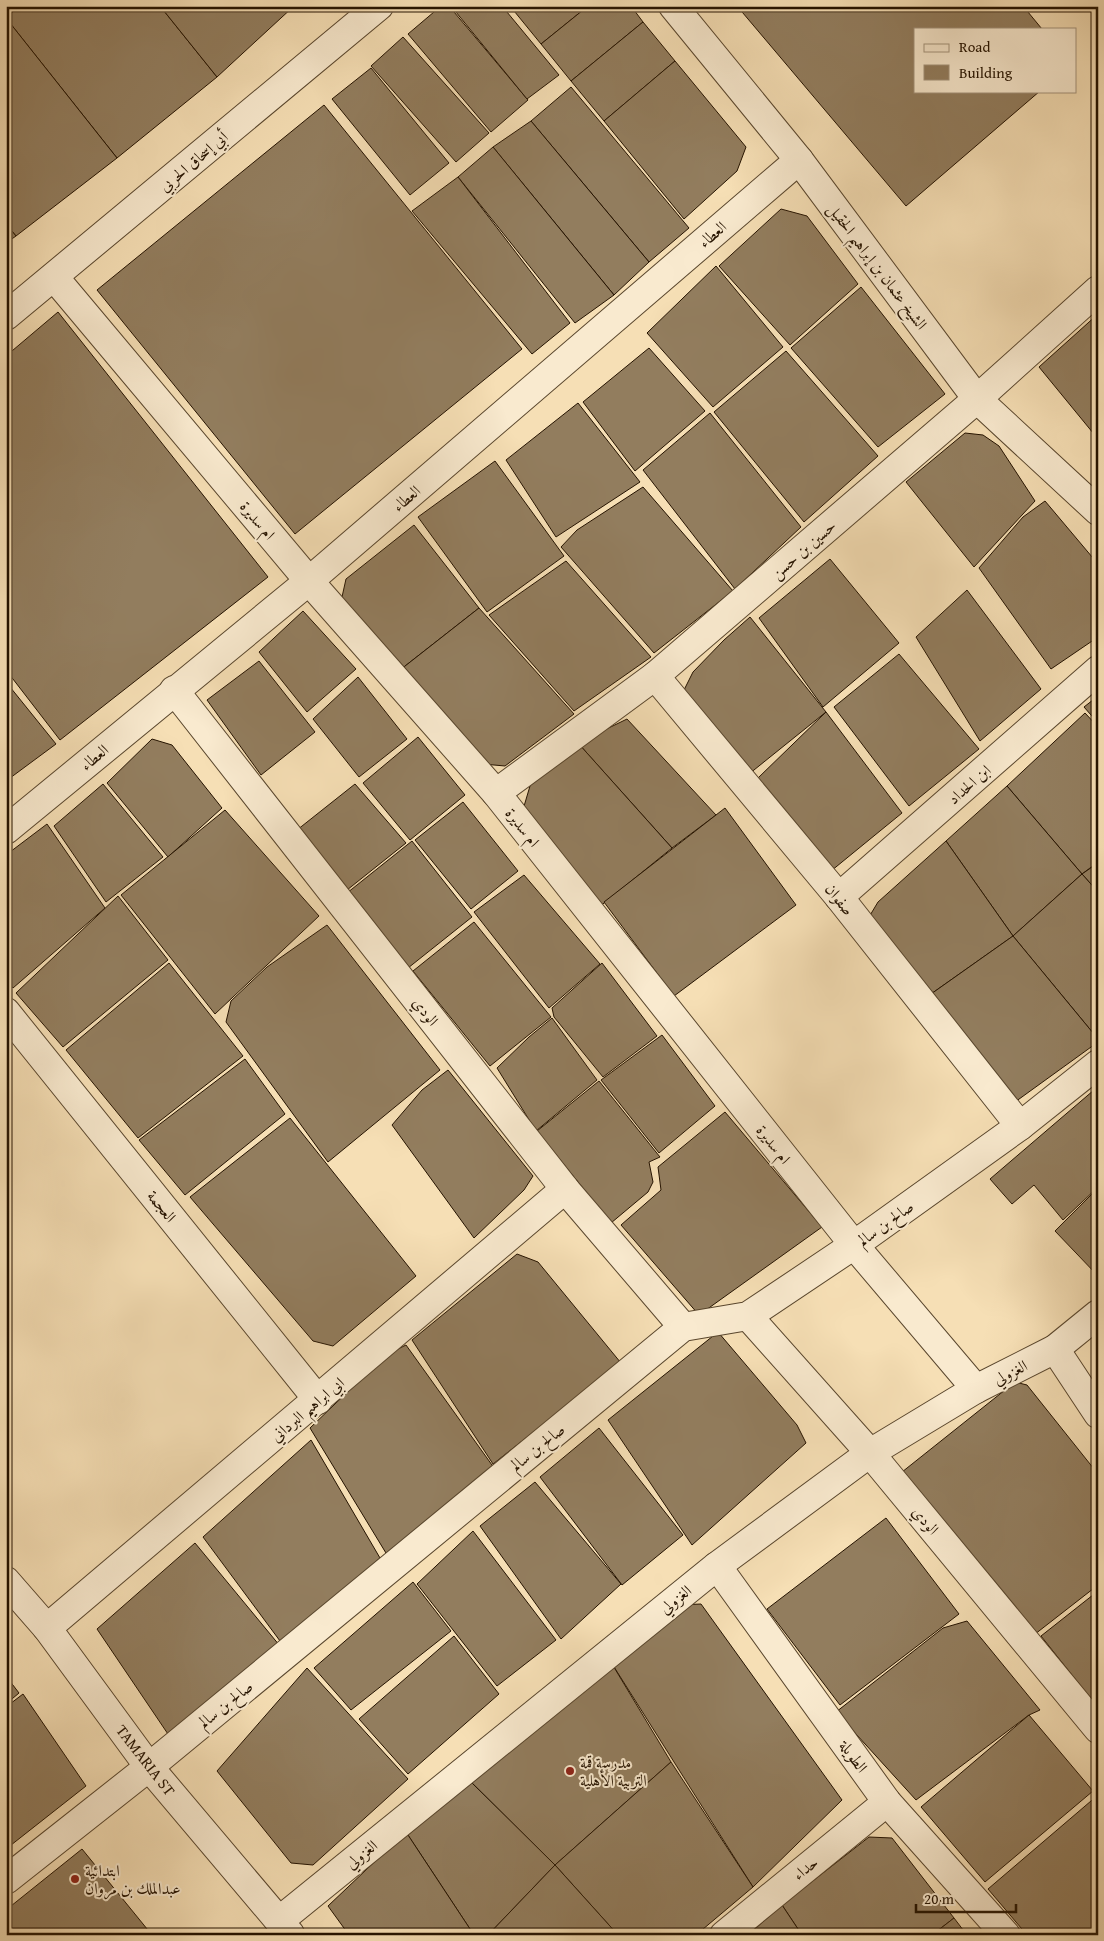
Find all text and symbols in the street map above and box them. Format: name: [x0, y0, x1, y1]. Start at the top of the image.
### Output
legend: [914, 28, 1076, 92]
text: Road: [959, 36, 990, 57]
text: Building: [959, 62, 1013, 83]
street label: أبي إسحاق الحربي: [153, 125, 234, 198]
street label: الشيخ عثمان بن إبراهيم الحقيل: [818, 198, 934, 337]
street label: العطاء: [693, 215, 731, 253]
street label: العطاء: [387, 479, 425, 517]
street label: ام سديرة: [232, 495, 281, 547]
street label: حسين بن حسن: [765, 514, 841, 584]
street label: العطاء: [75, 738, 113, 776]
street label: ابن الحداد: [942, 758, 996, 810]
street label: ام سديرة: [498, 802, 546, 854]
street label: صفوان: [820, 878, 860, 920]
street label: الودي: [406, 991, 445, 1031]
street label: ام سديرة: [749, 1119, 797, 1171]
street label: العجمة: [142, 1185, 182, 1227]
street label: صالح بن سالم: [852, 1194, 920, 1254]
street label: الغزولي: [989, 1353, 1032, 1392]
street label: ابي ابراهيم البرداني: [265, 1371, 353, 1451]
street label: صالح بن سالم: [504, 1417, 572, 1479]
street label: الودي: [906, 1500, 945, 1540]
street label: الغزولي: [654, 1578, 697, 1620]
street label: صالح بن سالم: [192, 1674, 260, 1736]
street label: TAMARIA ST: [110, 1719, 182, 1801]
street label: الطويلة: [833, 1734, 874, 1777]
place label: مدرسة قمة التربية الأهلية: [580, 1750, 647, 1792]
marker: مدرسة قمة التربية الأهلية: [564, 1765, 576, 1777]
street label: الغزولي: [340, 1833, 383, 1875]
street label: حداء: [787, 1850, 823, 1886]
place label: ابتدائية عبدالملك بن مروان: [85, 1858, 181, 1900]
marker: ابتدائية عبدالملك بن مروان: [69, 1873, 81, 1885]
scale bar: [916, 1881, 1016, 1913]
text: 20 m: [924, 1888, 955, 1909]

